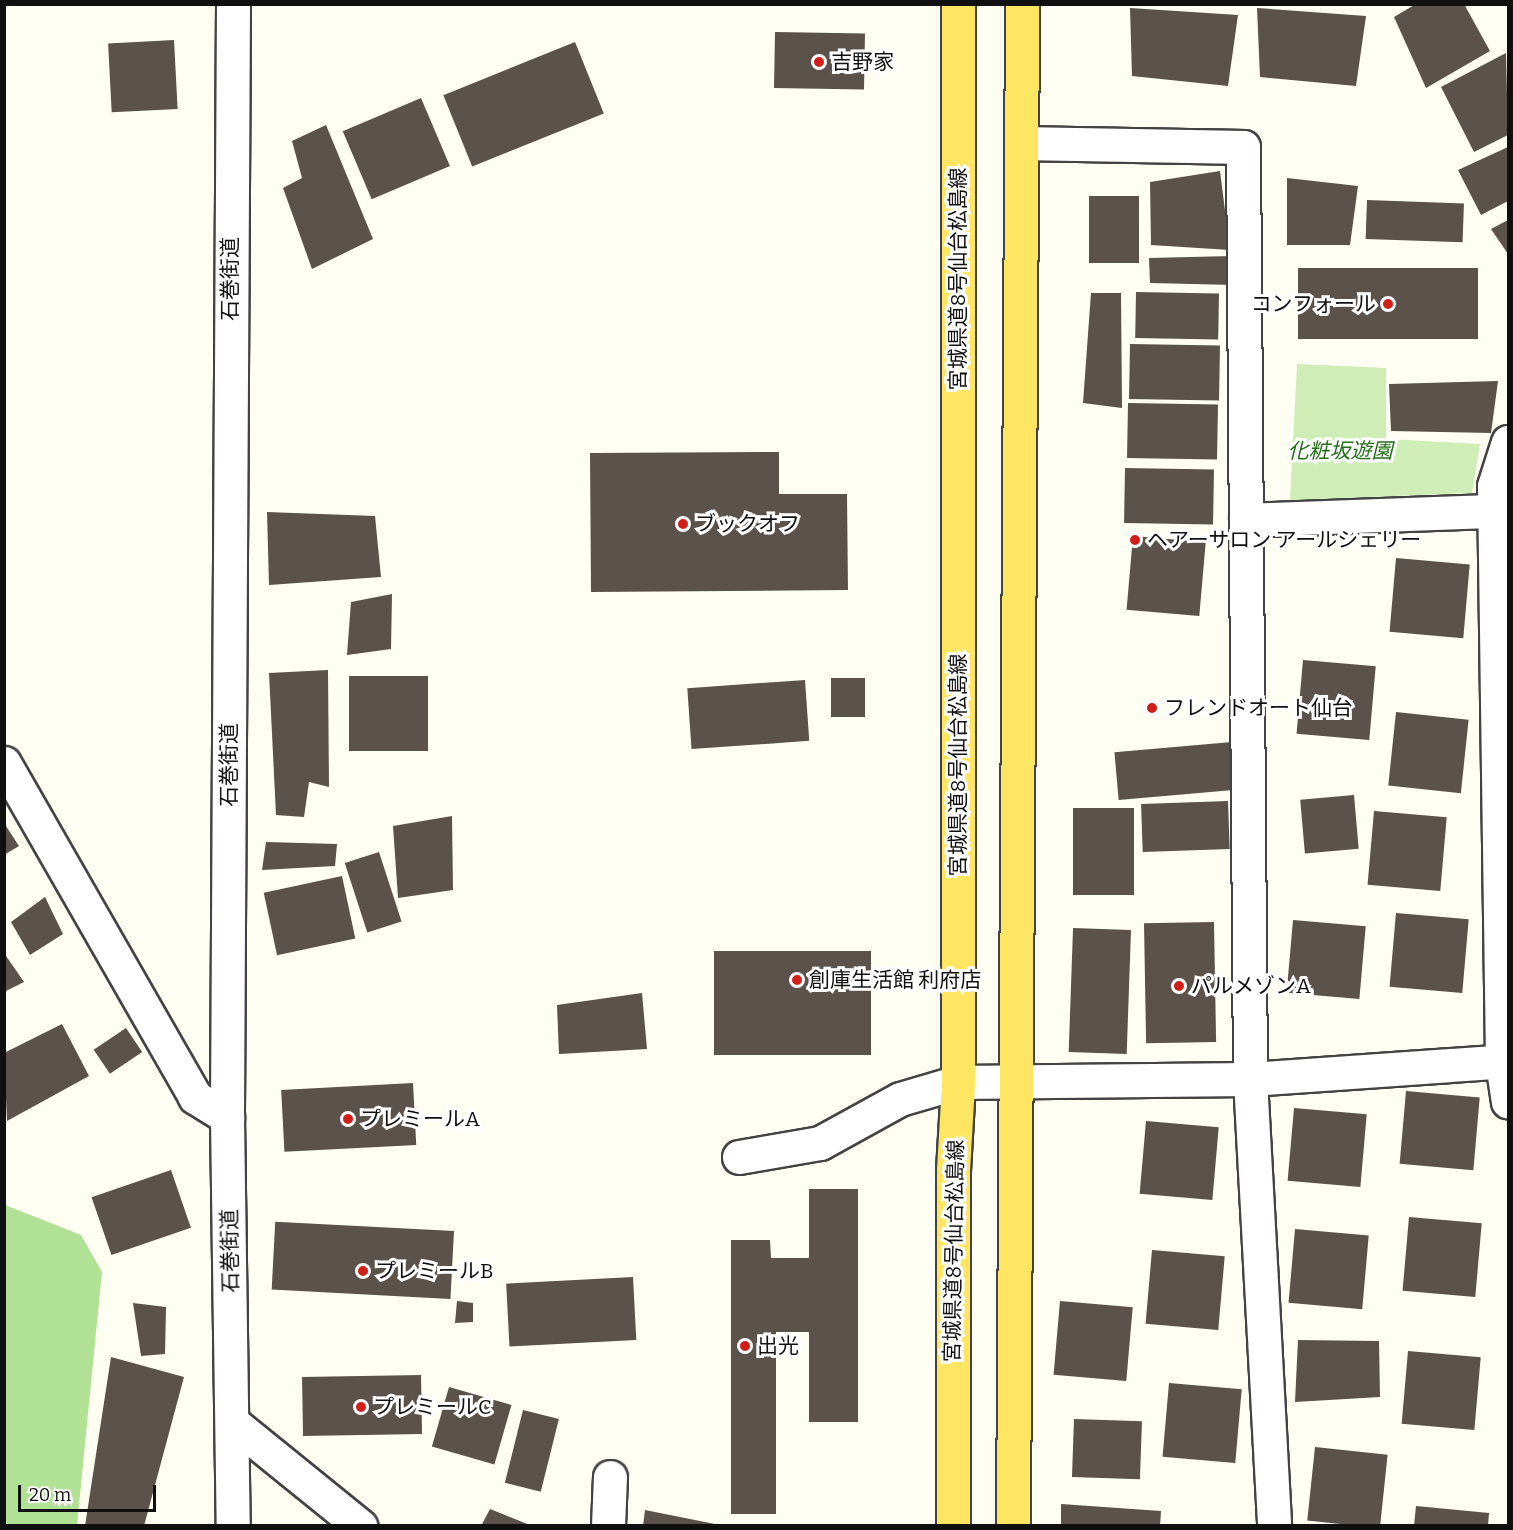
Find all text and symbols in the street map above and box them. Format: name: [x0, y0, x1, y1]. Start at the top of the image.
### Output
place label: 吉野家: [831, 49, 894, 75]
marker: 吉野家: [812, 55, 826, 69]
street label: 宮城県道8号仙台松島線: [945, 168, 971, 390]
street label: 石巻街道: [217, 237, 243, 321]
place label: コンフォール: [1250, 291, 1376, 317]
marker: コンフォール: [1381, 297, 1395, 311]
park label: 化粧坂遊園: [1288, 438, 1392, 464]
place label: ブックオフ: [695, 511, 800, 537]
marker: ブックオフ: [676, 517, 690, 531]
place label: ヘアーサロン アールシェリー: [1147, 527, 1422, 553]
marker: ヘアーサロン アールシェリー: [1128, 533, 1142, 547]
street label: 宮城県道8号仙台松島線: [945, 654, 971, 876]
place label: フレンドオート仙台: [1164, 695, 1353, 721]
marker: フレンドオート仙台: [1145, 701, 1159, 715]
street label: 石巻街道: [216, 723, 242, 807]
place label: 創庫生活館 利府店: [809, 967, 981, 993]
marker: 創庫生活館 利府店: [790, 973, 804, 987]
place label: パルメゾンA: [1191, 973, 1311, 999]
marker: パルメゾンA: [1172, 979, 1186, 993]
place label: プレミールA: [360, 1106, 480, 1132]
marker: プレミールA: [341, 1112, 355, 1126]
street label: 宮城県道8号仙台松島線: [939, 1139, 969, 1363]
street label: 石巻街道: [217, 1209, 243, 1293]
place label: プレミールB: [375, 1258, 494, 1284]
marker: プレミールB: [356, 1264, 370, 1278]
place label: 出光: [757, 1333, 799, 1359]
marker: 出光: [738, 1339, 752, 1353]
place label: プレミールC: [373, 1394, 492, 1420]
marker: プレミールC: [354, 1400, 368, 1414]
scale bar: [21, 1473, 159, 1511]
text: 20 m: [29, 1484, 71, 1506]

